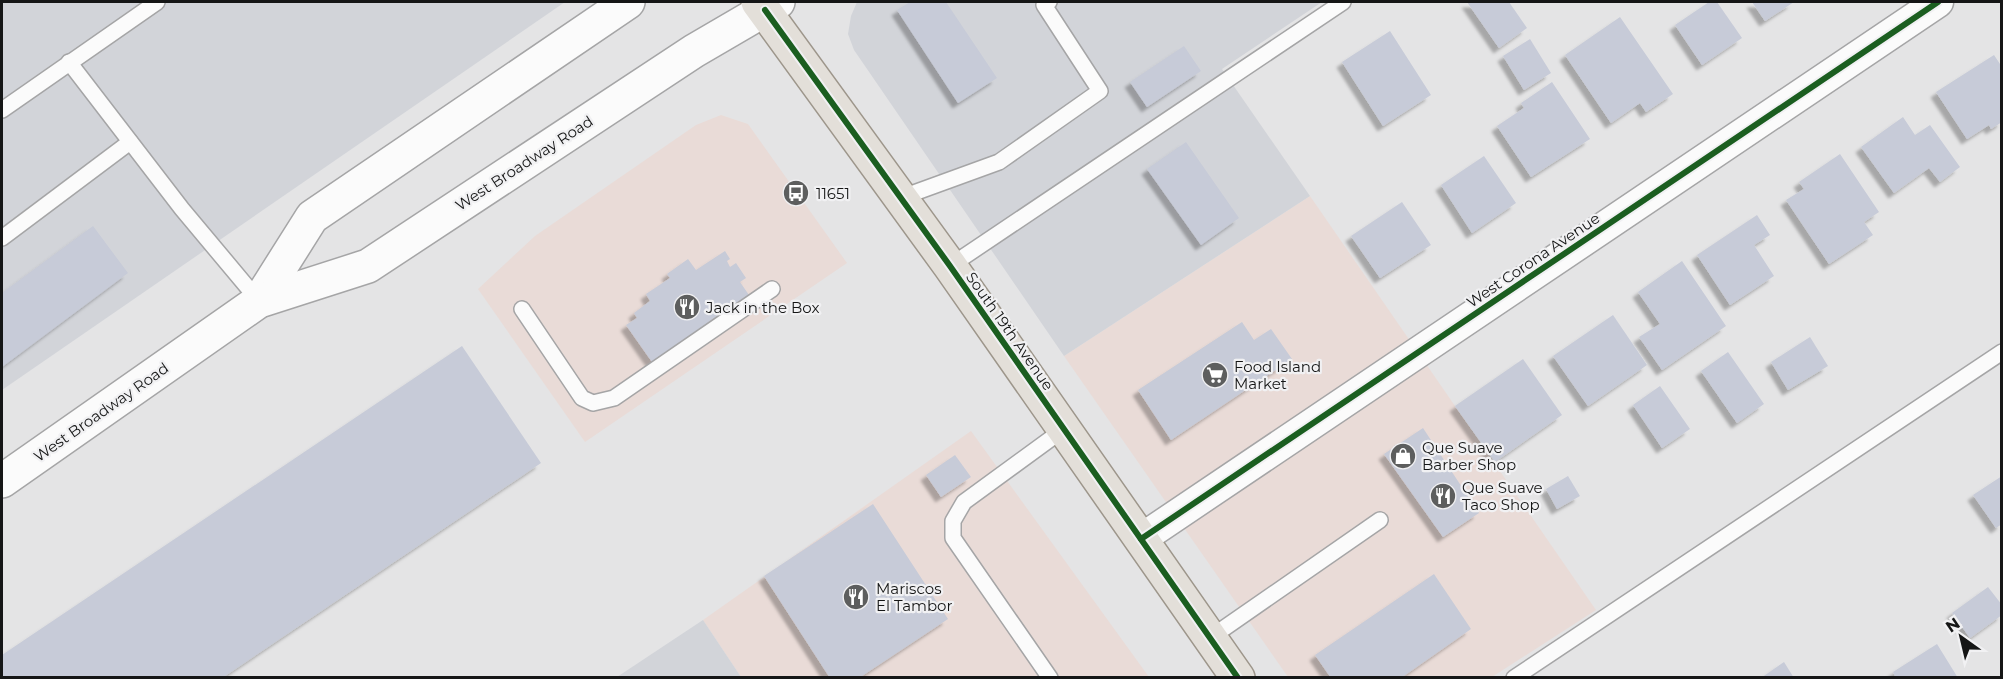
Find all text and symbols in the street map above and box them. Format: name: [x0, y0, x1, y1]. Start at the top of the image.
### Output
street label: West Broadway Road: [452, 111, 596, 215]
bus stop icon: 11651: [781, 178, 811, 208]
place label: 11651: [816, 184, 850, 203]
street label: West Corona Avenue: [1463, 208, 1603, 312]
street label: South 19th Avenue: [962, 268, 1058, 394]
restaurant icon: Jack in the Box: [672, 292, 702, 322]
place label: Jack in the Box: [705, 298, 819, 317]
place label: Food Island Market: [1234, 357, 1321, 393]
street label: West Broadway Road: [30, 358, 172, 466]
supermarket icon: Food Island Market: [1200, 360, 1230, 390]
place label: Que Suave Barber Shop: [1422, 438, 1516, 474]
shop icon: Que Suave Barber Shop: [1388, 441, 1418, 471]
place label: Que Suave Taco Shop: [1462, 478, 1543, 514]
restaurant icon: Que Suave Taco Shop: [1428, 481, 1458, 511]
place label: Mariscos El Tambor: [876, 579, 953, 615]
restaurant icon: Mariscos El Tambor: [841, 582, 871, 612]
north arrow: [1931, 607, 1991, 667]
text: N: [1942, 613, 1964, 636]

